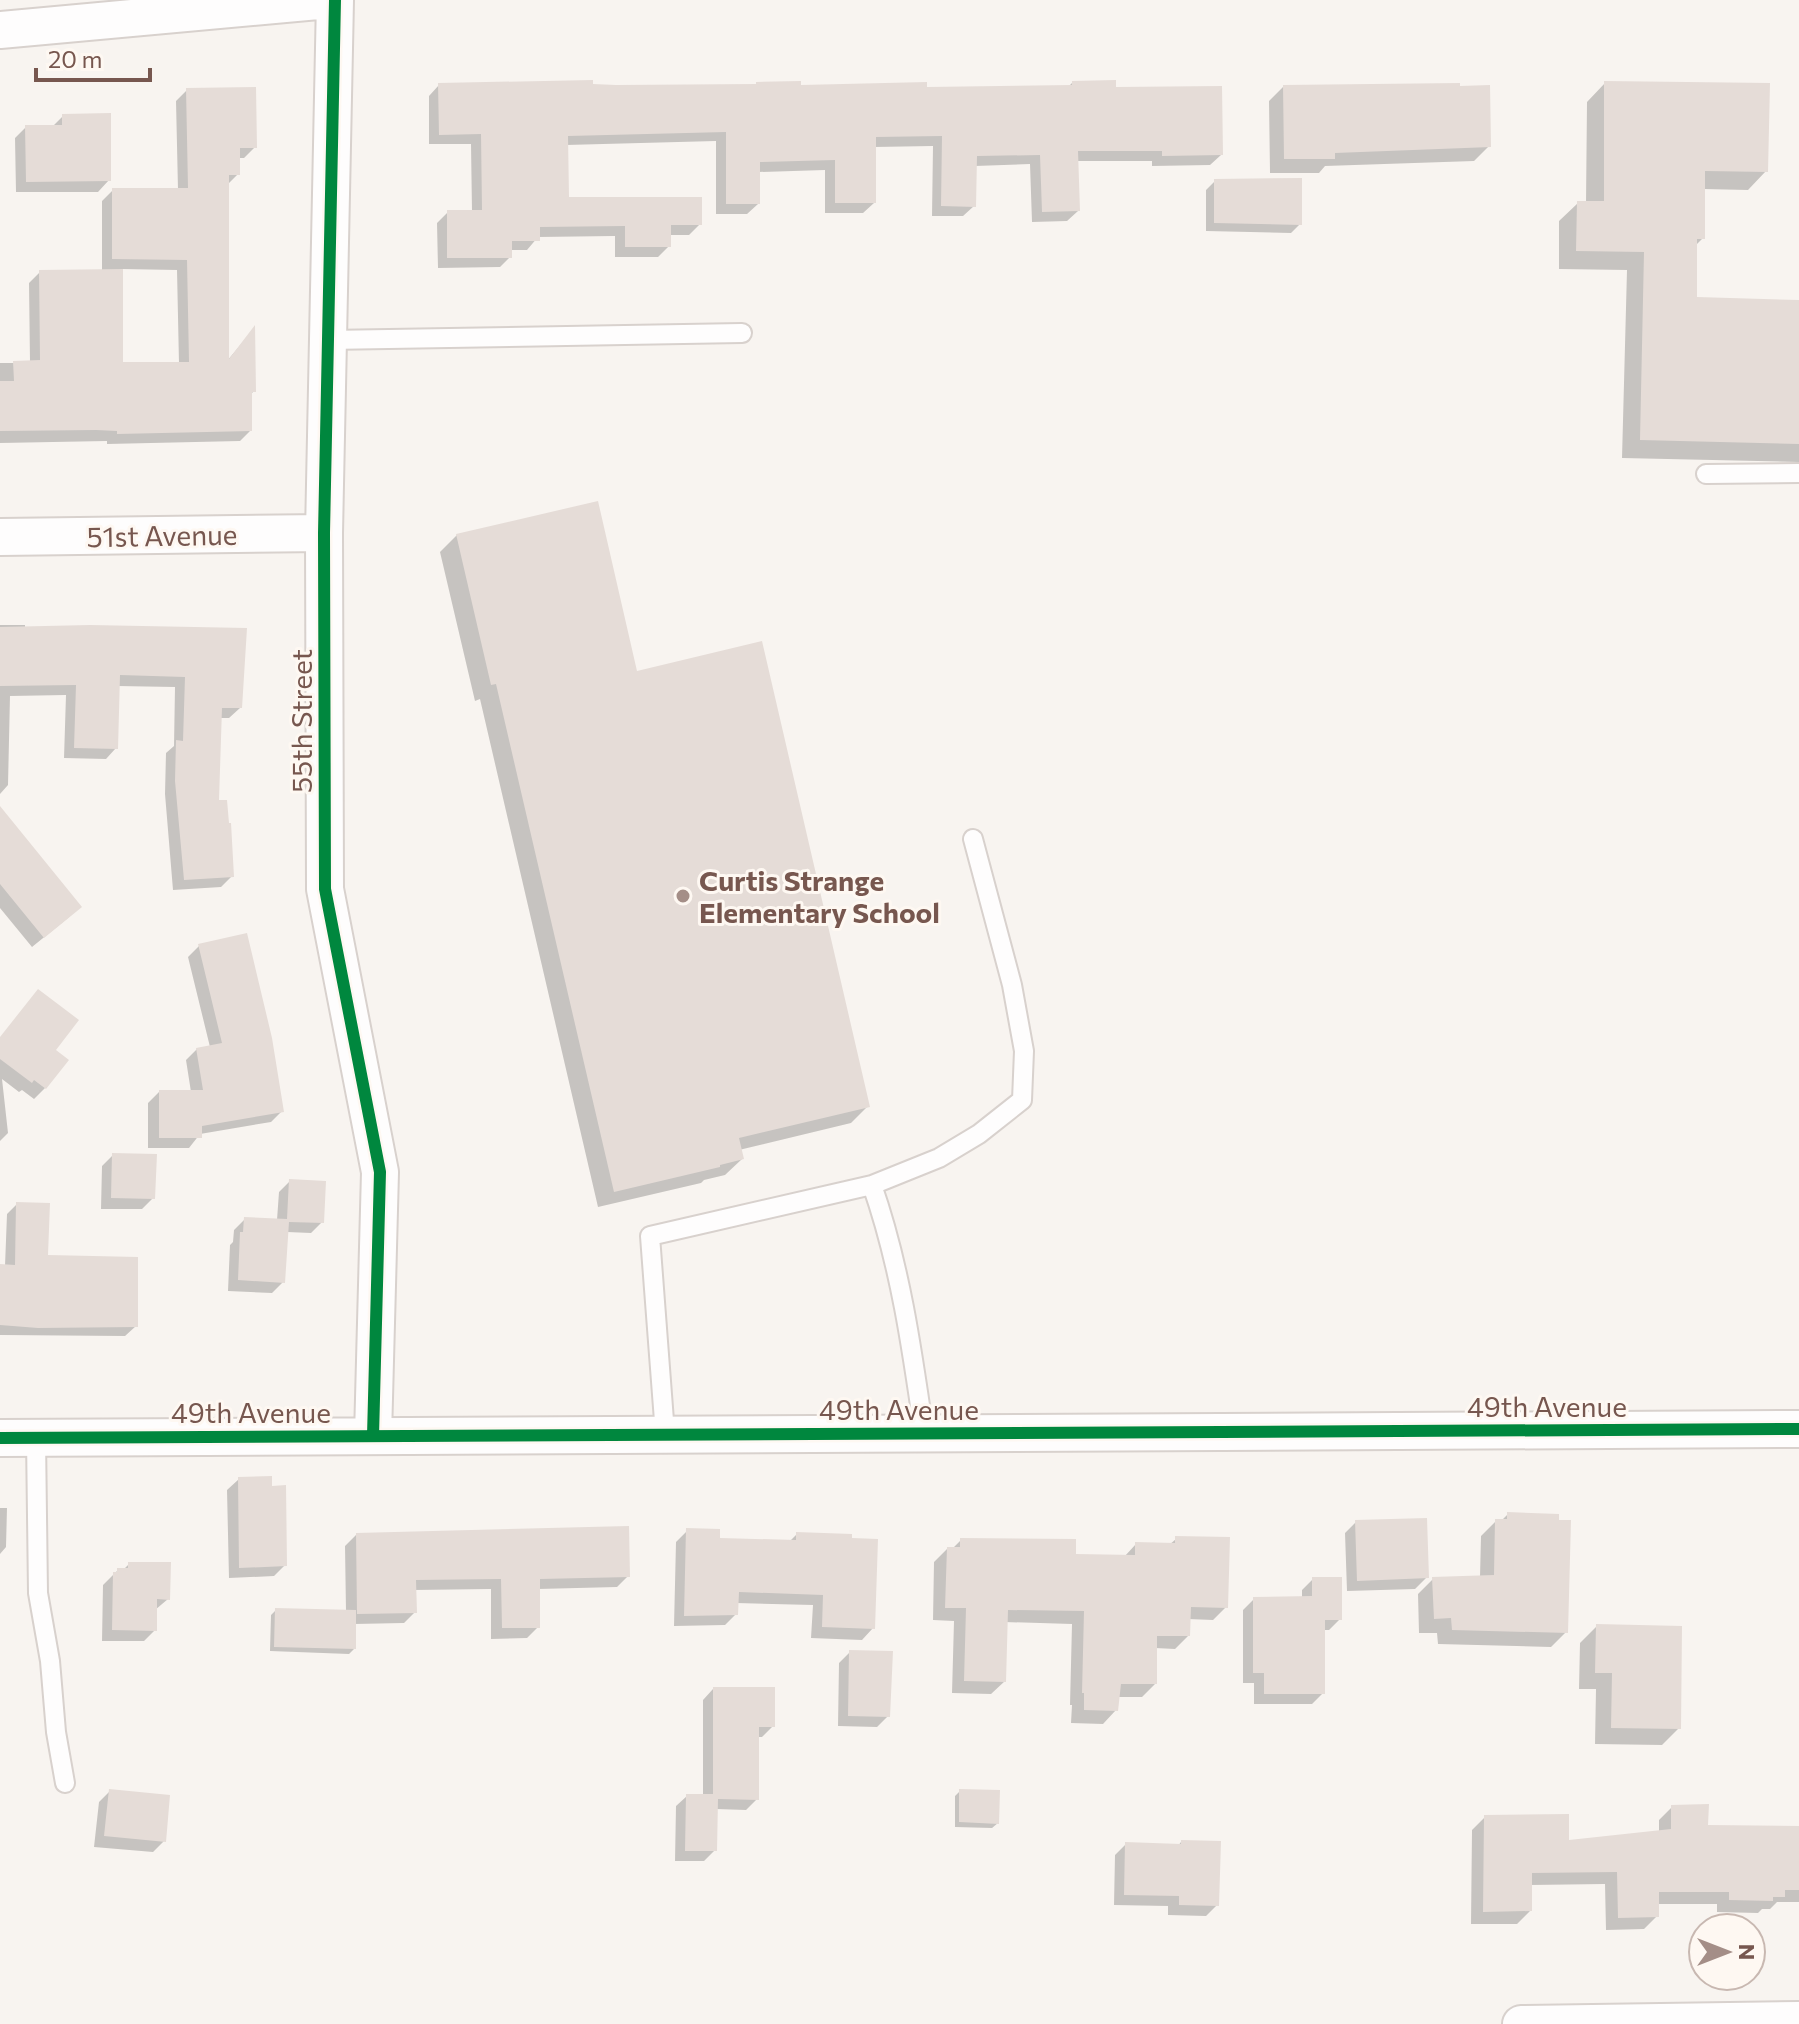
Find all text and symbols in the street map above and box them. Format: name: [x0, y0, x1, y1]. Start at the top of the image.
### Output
scale bar: [36, 32, 150, 82]
text: 20 m: [48, 44, 102, 73]
street label: 51st Avenue: [86, 517, 238, 553]
street label: 55th Street: [284, 649, 318, 793]
place label: Curtis Strange Elementary School: [699, 863, 940, 929]
marker: Curtis Strange Elementary School: [674, 887, 692, 905]
street label: 49th Avenue: [1467, 1389, 1627, 1423]
street label: 49th Avenue: [819, 1392, 979, 1426]
street label: 49th Avenue: [171, 1395, 331, 1429]
north arrow: [1687, 1912, 1767, 1992]
text: N: [1734, 1944, 1761, 1960]

